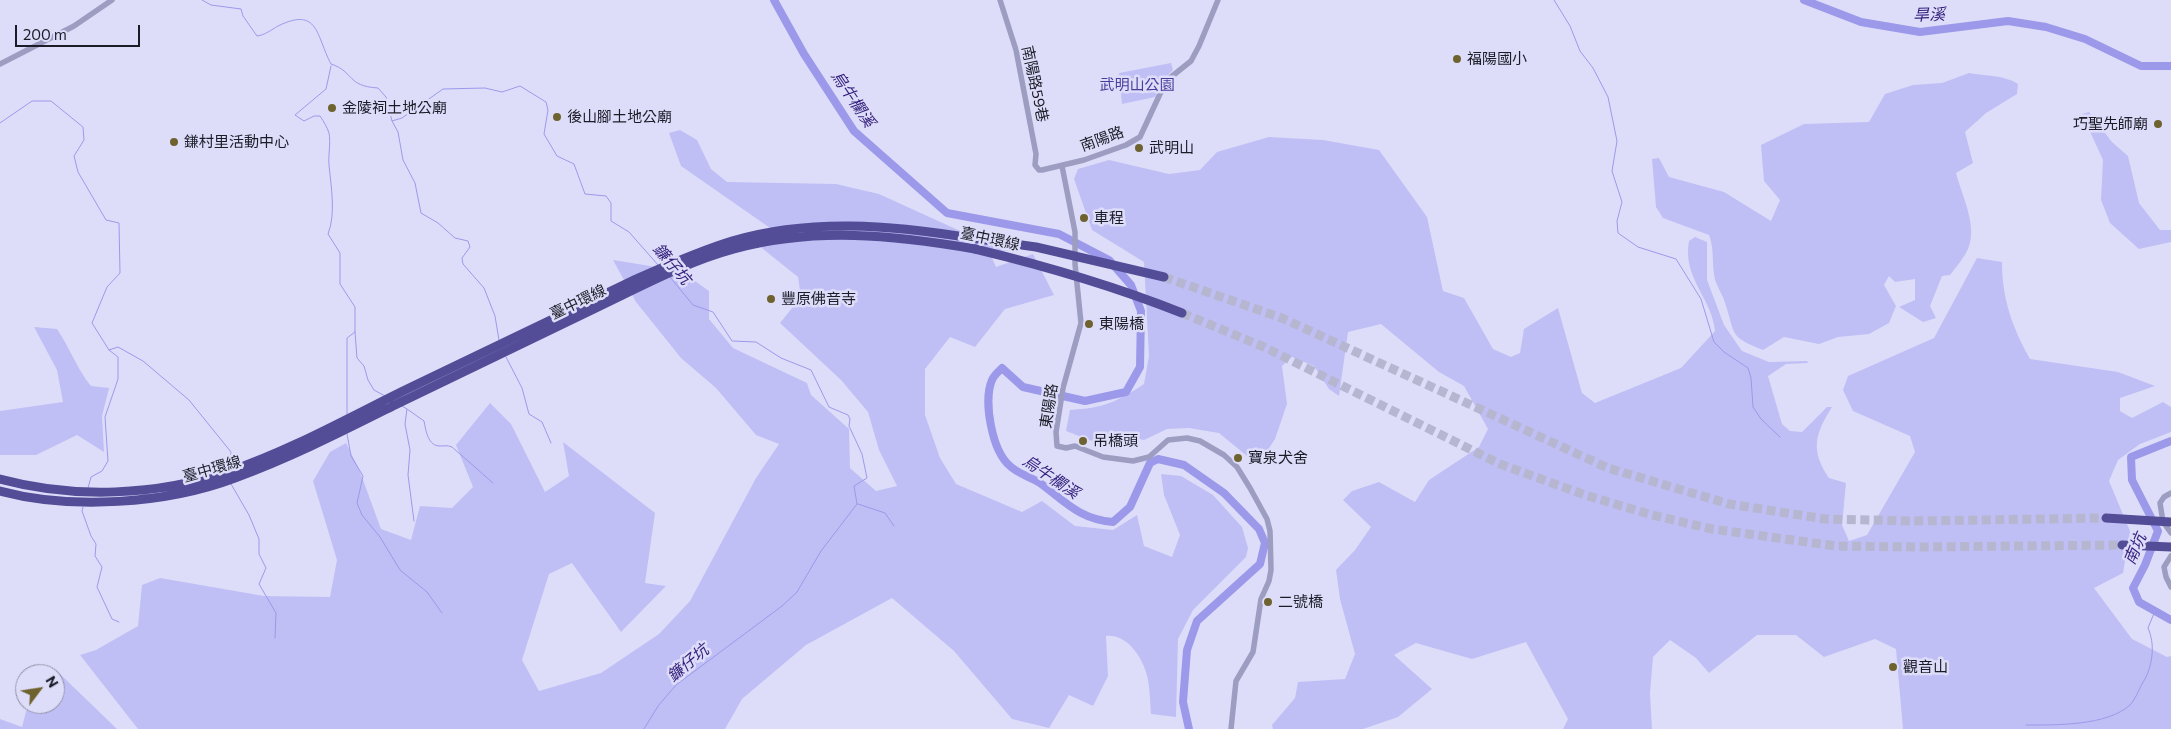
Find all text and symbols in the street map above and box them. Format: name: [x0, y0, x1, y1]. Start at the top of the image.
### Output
water label: 旱溪: [1913, 5, 1945, 25]
scale bar: [18, 15, 142, 47]
text: 200 m: [23, 25, 67, 43]
street label: 南陽路59巷: [1018, 44, 1052, 124]
place label: 福陽國小: [1467, 50, 1527, 68]
marker: 福陽國小: [1451, 53, 1463, 65]
water label: 烏牛欄溪: [827, 67, 879, 131]
park label: 武明山公園: [1100, 76, 1174, 94]
place label: 金陵祠土地公廟: [342, 99, 447, 117]
marker: 金陵祠土地公廟: [326, 102, 338, 114]
place label: 後山腳土地公廟: [567, 108, 672, 126]
marker: 後山腳土地公廟: [551, 111, 563, 123]
place label: 巧聖先師廟: [2073, 115, 2148, 133]
marker: 巧聖先師廟: [2152, 118, 2164, 130]
street label: 南陽路: [1078, 123, 1126, 155]
place label: 鎌村里活動中心: [184, 133, 289, 151]
marker: 鎌村里活動中心: [168, 136, 180, 148]
place label: 武明山: [1149, 139, 1194, 157]
marker: 武明山: [1133, 142, 1145, 154]
place label: 車程: [1094, 209, 1124, 227]
marker: 車程: [1078, 212, 1090, 224]
street label: 臺中環線: [959, 224, 1021, 254]
water label: 鐮仔坑: [649, 240, 695, 288]
street label: 臺中環線: [547, 281, 609, 323]
place label: 豐原佛音寺: [781, 290, 856, 308]
marker: 豐原佛音寺: [765, 293, 777, 305]
place label: 東陽橋: [1099, 315, 1144, 333]
marker: 東陽橋: [1083, 318, 1095, 330]
street label: 東陽路: [1037, 382, 1061, 430]
place label: 吊橋頭: [1093, 432, 1138, 450]
marker: 吊橋頭: [1077, 435, 1089, 447]
place label: 寶泉犬舍: [1248, 449, 1308, 467]
water label: 烏牛欄溪: [1019, 451, 1083, 503]
street label: 臺中環線: [181, 452, 243, 486]
marker: 寶泉犬舍: [1232, 452, 1244, 464]
water label: 南坑: [2120, 531, 2150, 567]
place label: 二號橋: [1278, 593, 1323, 611]
marker: 二號橋: [1262, 596, 1274, 608]
water label: 鐮仔坑: [663, 640, 713, 686]
place label: 觀音山: [1903, 658, 1948, 676]
marker: 觀音山: [1887, 661, 1899, 673]
north arrow: [15, 664, 65, 714]
text: N: [42, 673, 62, 690]

